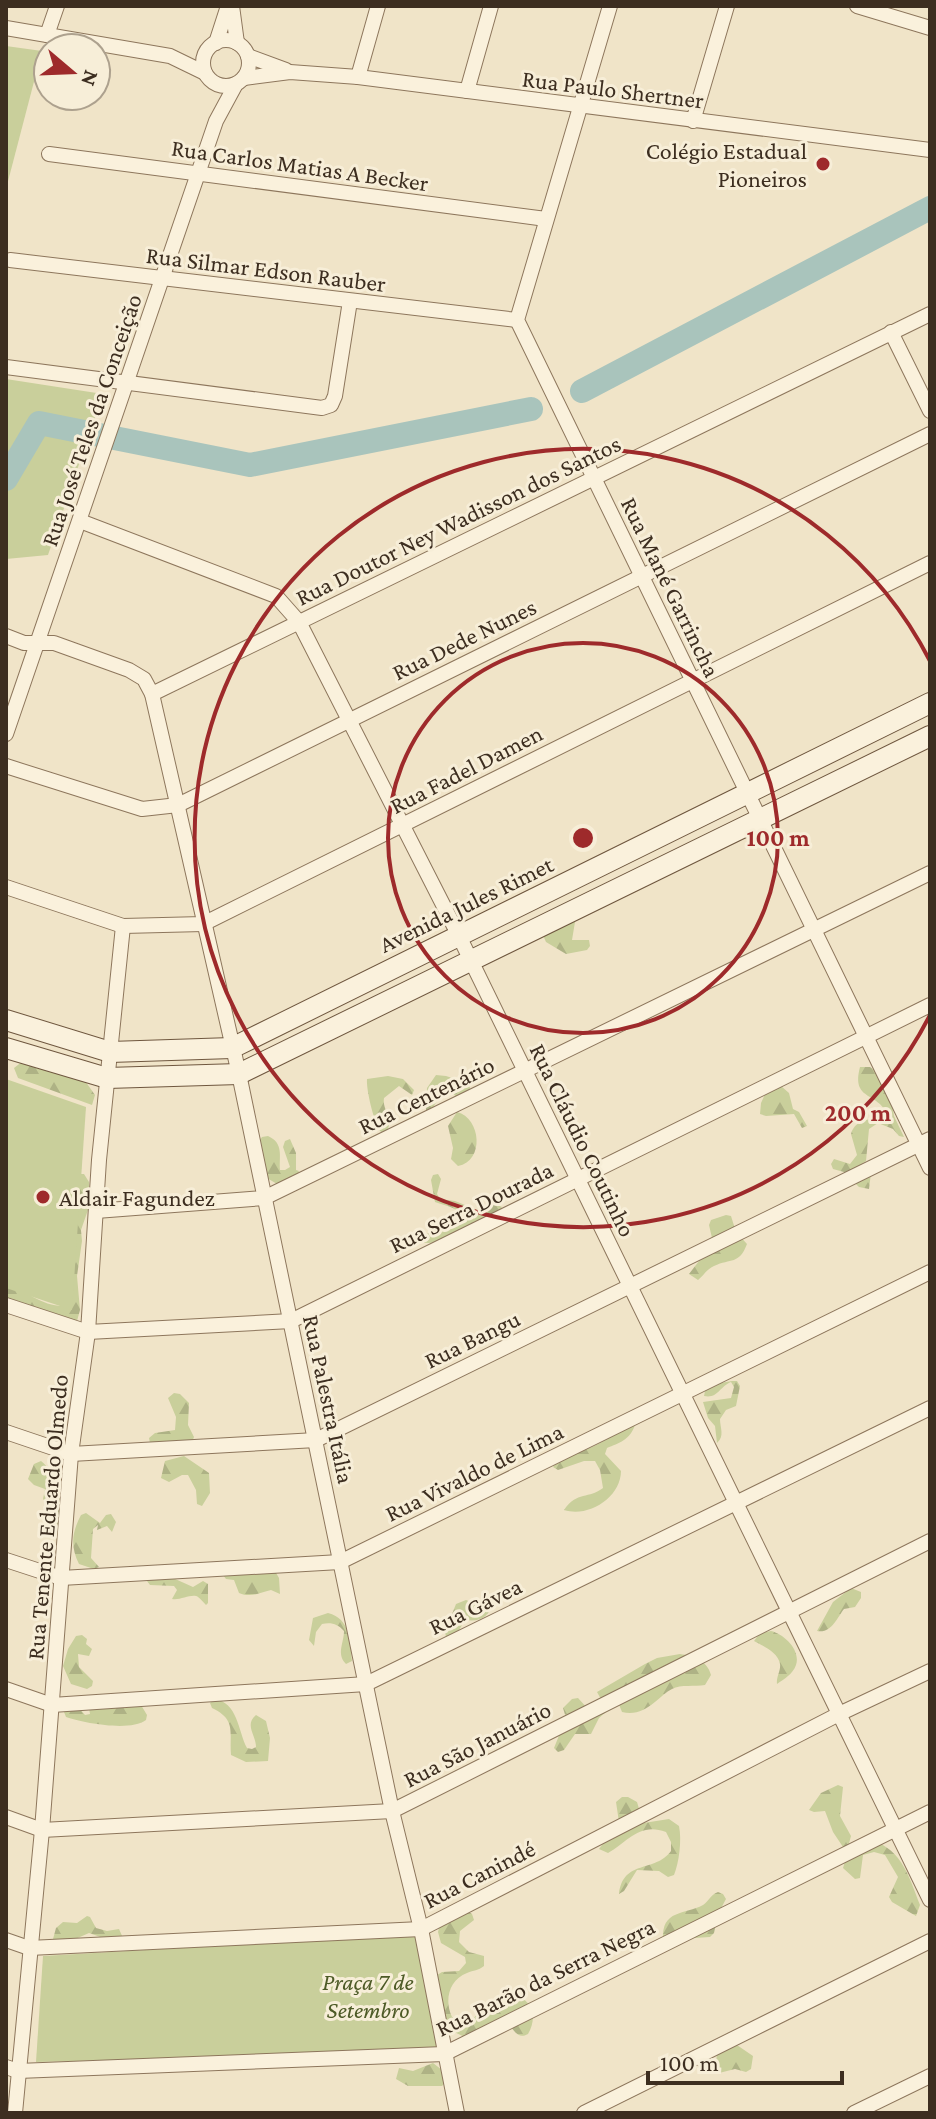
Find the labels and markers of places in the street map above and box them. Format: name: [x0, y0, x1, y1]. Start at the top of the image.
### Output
place label: Colégio Estadual Pioneiros: [646, 137, 807, 192]
marker: Colégio Estadual Pioneiros: [814, 155, 832, 173]
centre of rings: [569, 824, 597, 852]
place label: Aldair Fagundez: [59, 1184, 215, 1211]
marker: Aldair Fagundez: [34, 1188, 52, 1206]

